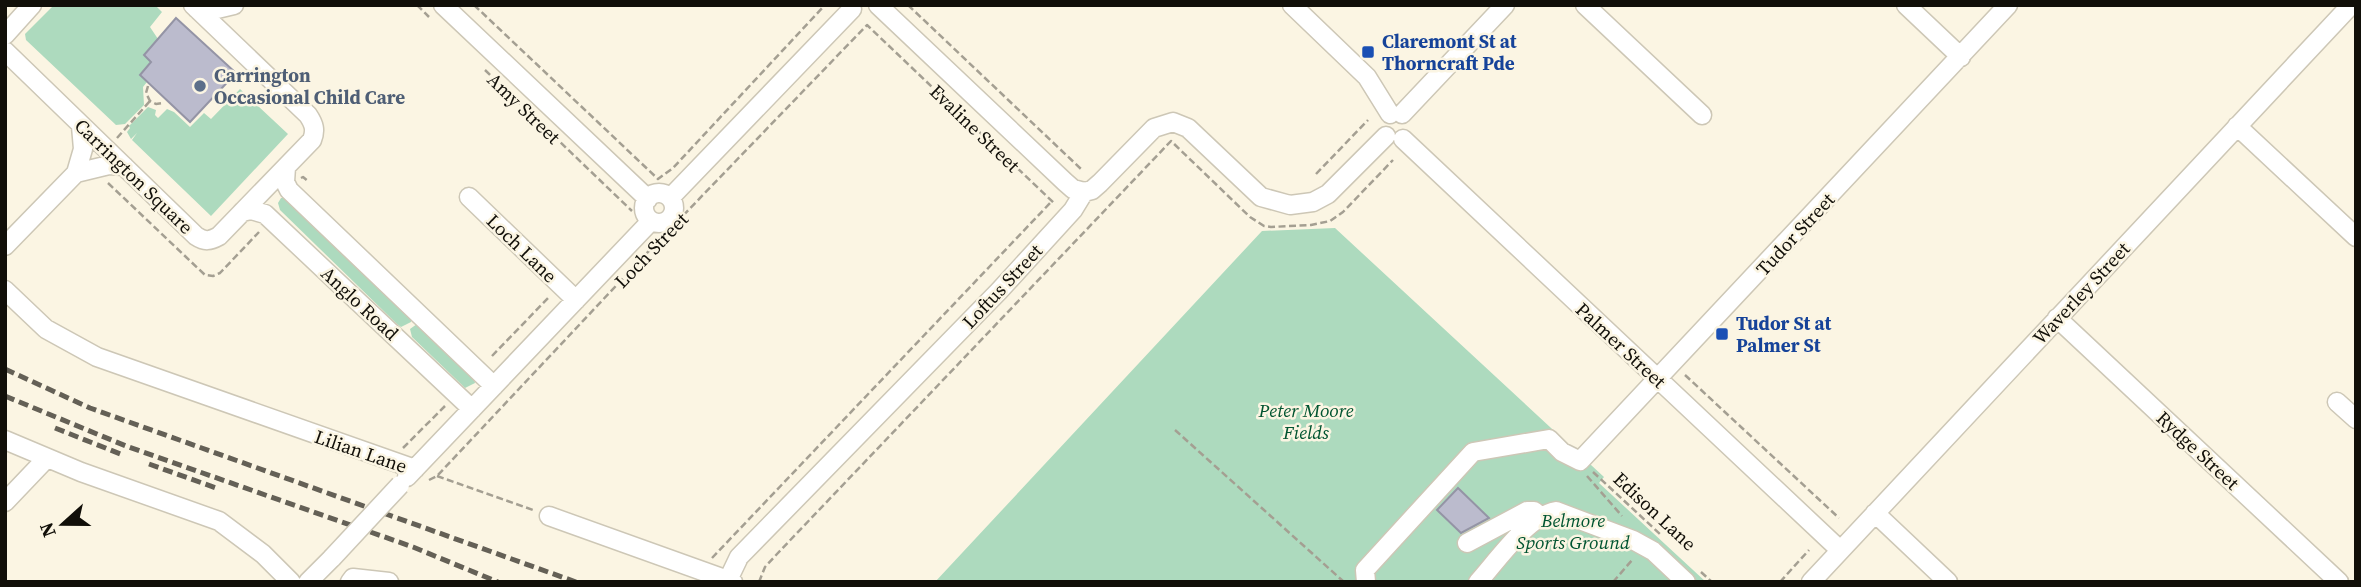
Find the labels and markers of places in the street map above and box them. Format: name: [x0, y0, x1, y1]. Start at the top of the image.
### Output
place label: Claremont St at Thorncraft Pde: [1382, 28, 1517, 76]
marker: Claremont St at Thorncraft Pde: [1360, 44, 1376, 60]
place label: Carrington Occasional Child Care: [214, 62, 405, 110]
marker: Carrington Occasional Child Care: [192, 78, 208, 94]
place label: Tudor St at Palmer St: [1736, 310, 1832, 358]
marker: Tudor St at Palmer St: [1714, 326, 1730, 342]

